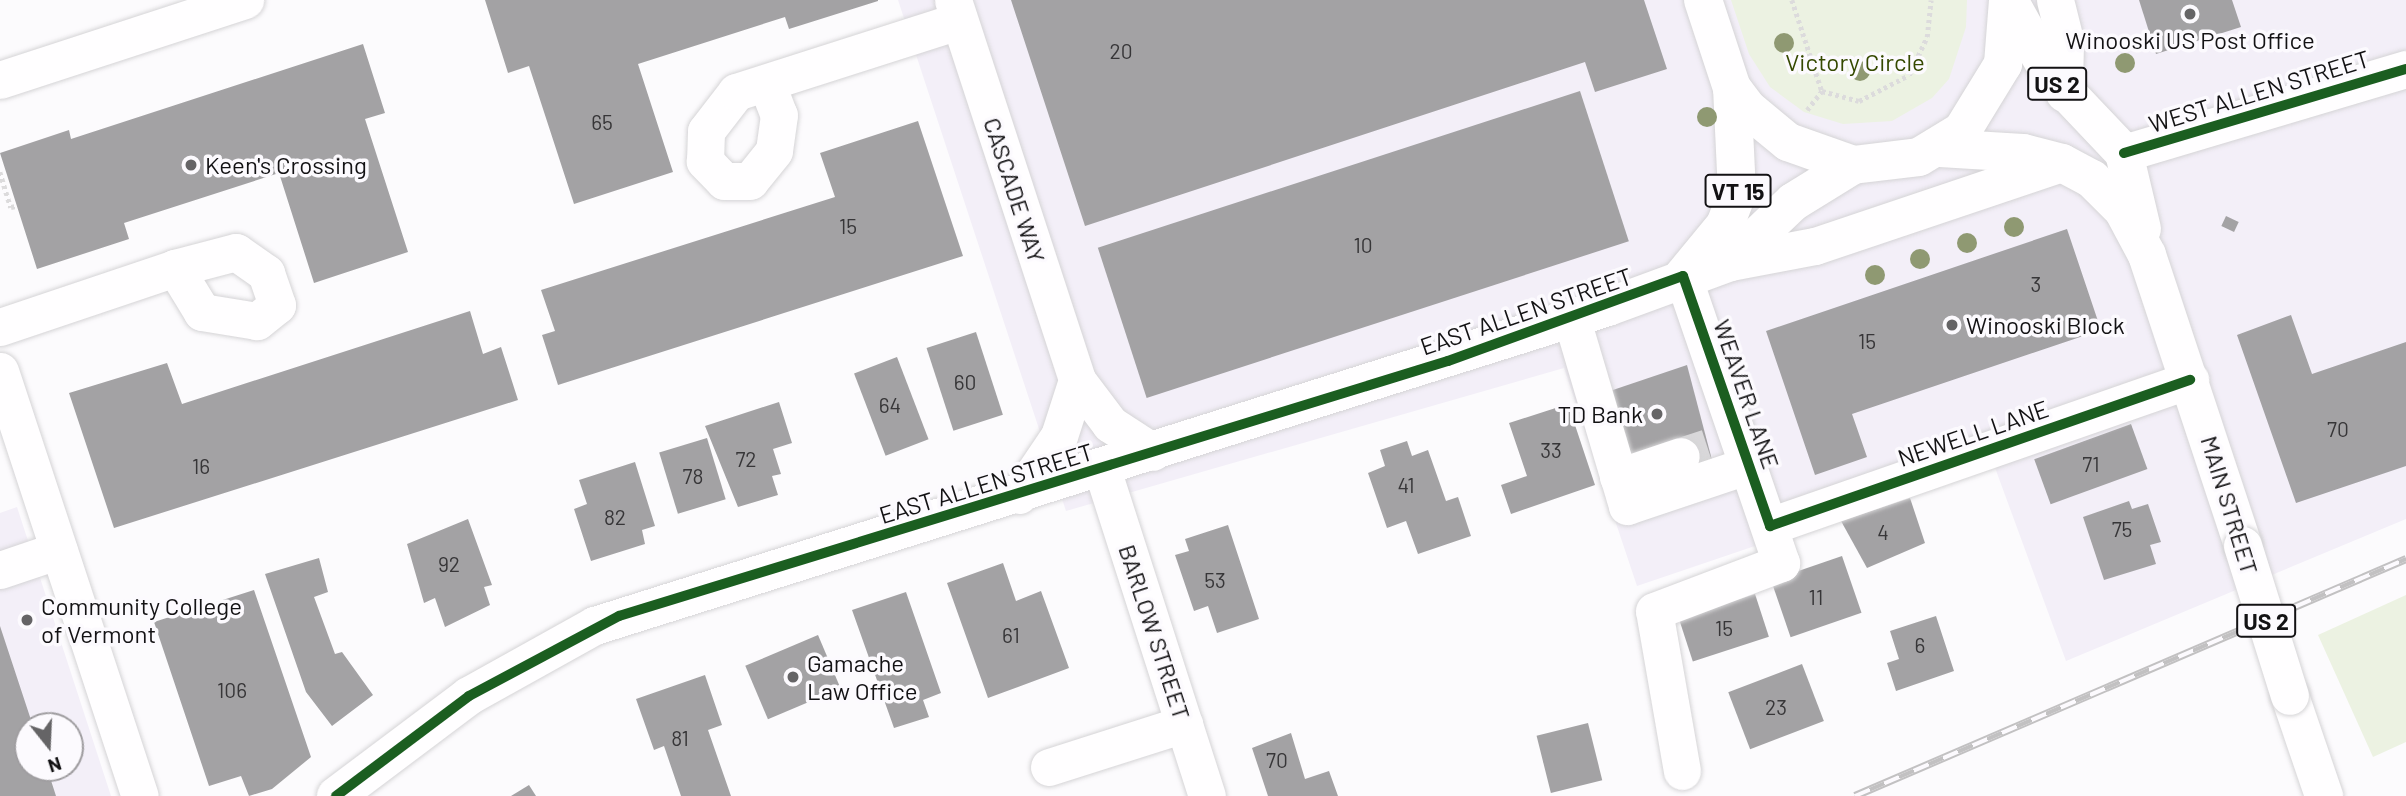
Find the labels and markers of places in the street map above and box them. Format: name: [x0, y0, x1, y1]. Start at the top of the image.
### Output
marker: Winooski US Post Office: [2182, 6, 2198, 22]
place label: Winooski US Post Office: [2065, 26, 2315, 54]
place label: Keen's Crossing: [205, 151, 367, 179]
marker: Keen's Crossing: [183, 157, 199, 173]
place label: Winooski Block: [1966, 311, 2125, 339]
marker: Winooski Block: [1944, 317, 1960, 333]
place label: TD Bank: [1558, 400, 1643, 428]
marker: TD Bank: [1649, 406, 1665, 422]
place label: Community College of Vermont: [41, 592, 242, 648]
marker: Community College of Vermont: [19, 612, 35, 628]
place label: Gamache Law Office: [807, 649, 918, 705]
marker: Gamache Law Office: [785, 669, 801, 685]

